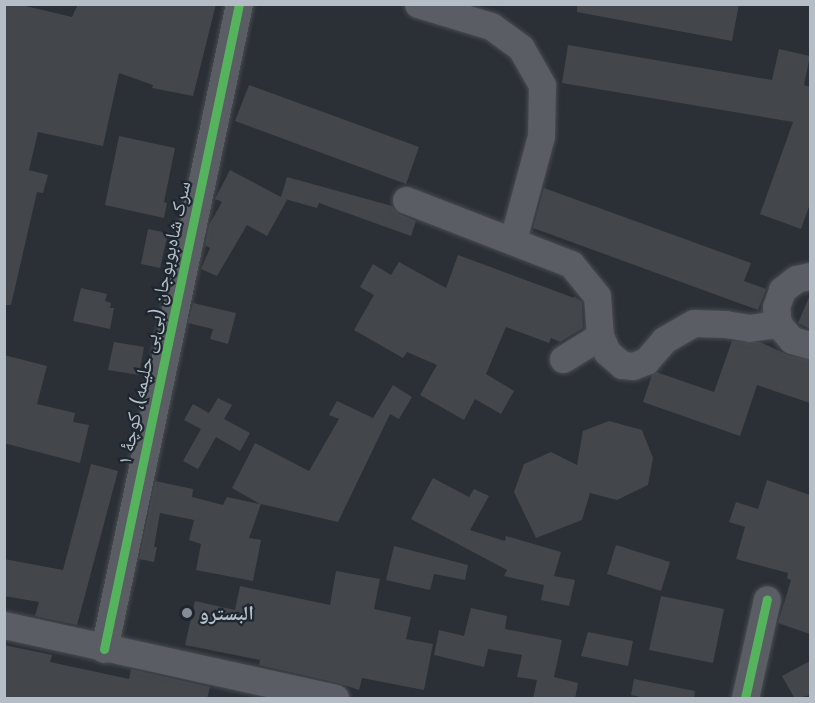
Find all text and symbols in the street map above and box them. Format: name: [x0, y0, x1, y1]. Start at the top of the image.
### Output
street label: سرک شاه‌بوبوجان (بی‌بی حلیمه)، کوچۀ ۱: [112, 179, 196, 467]
place label: البسترو: [199, 601, 254, 625]
marker: البسترو: [180, 606, 194, 620]

